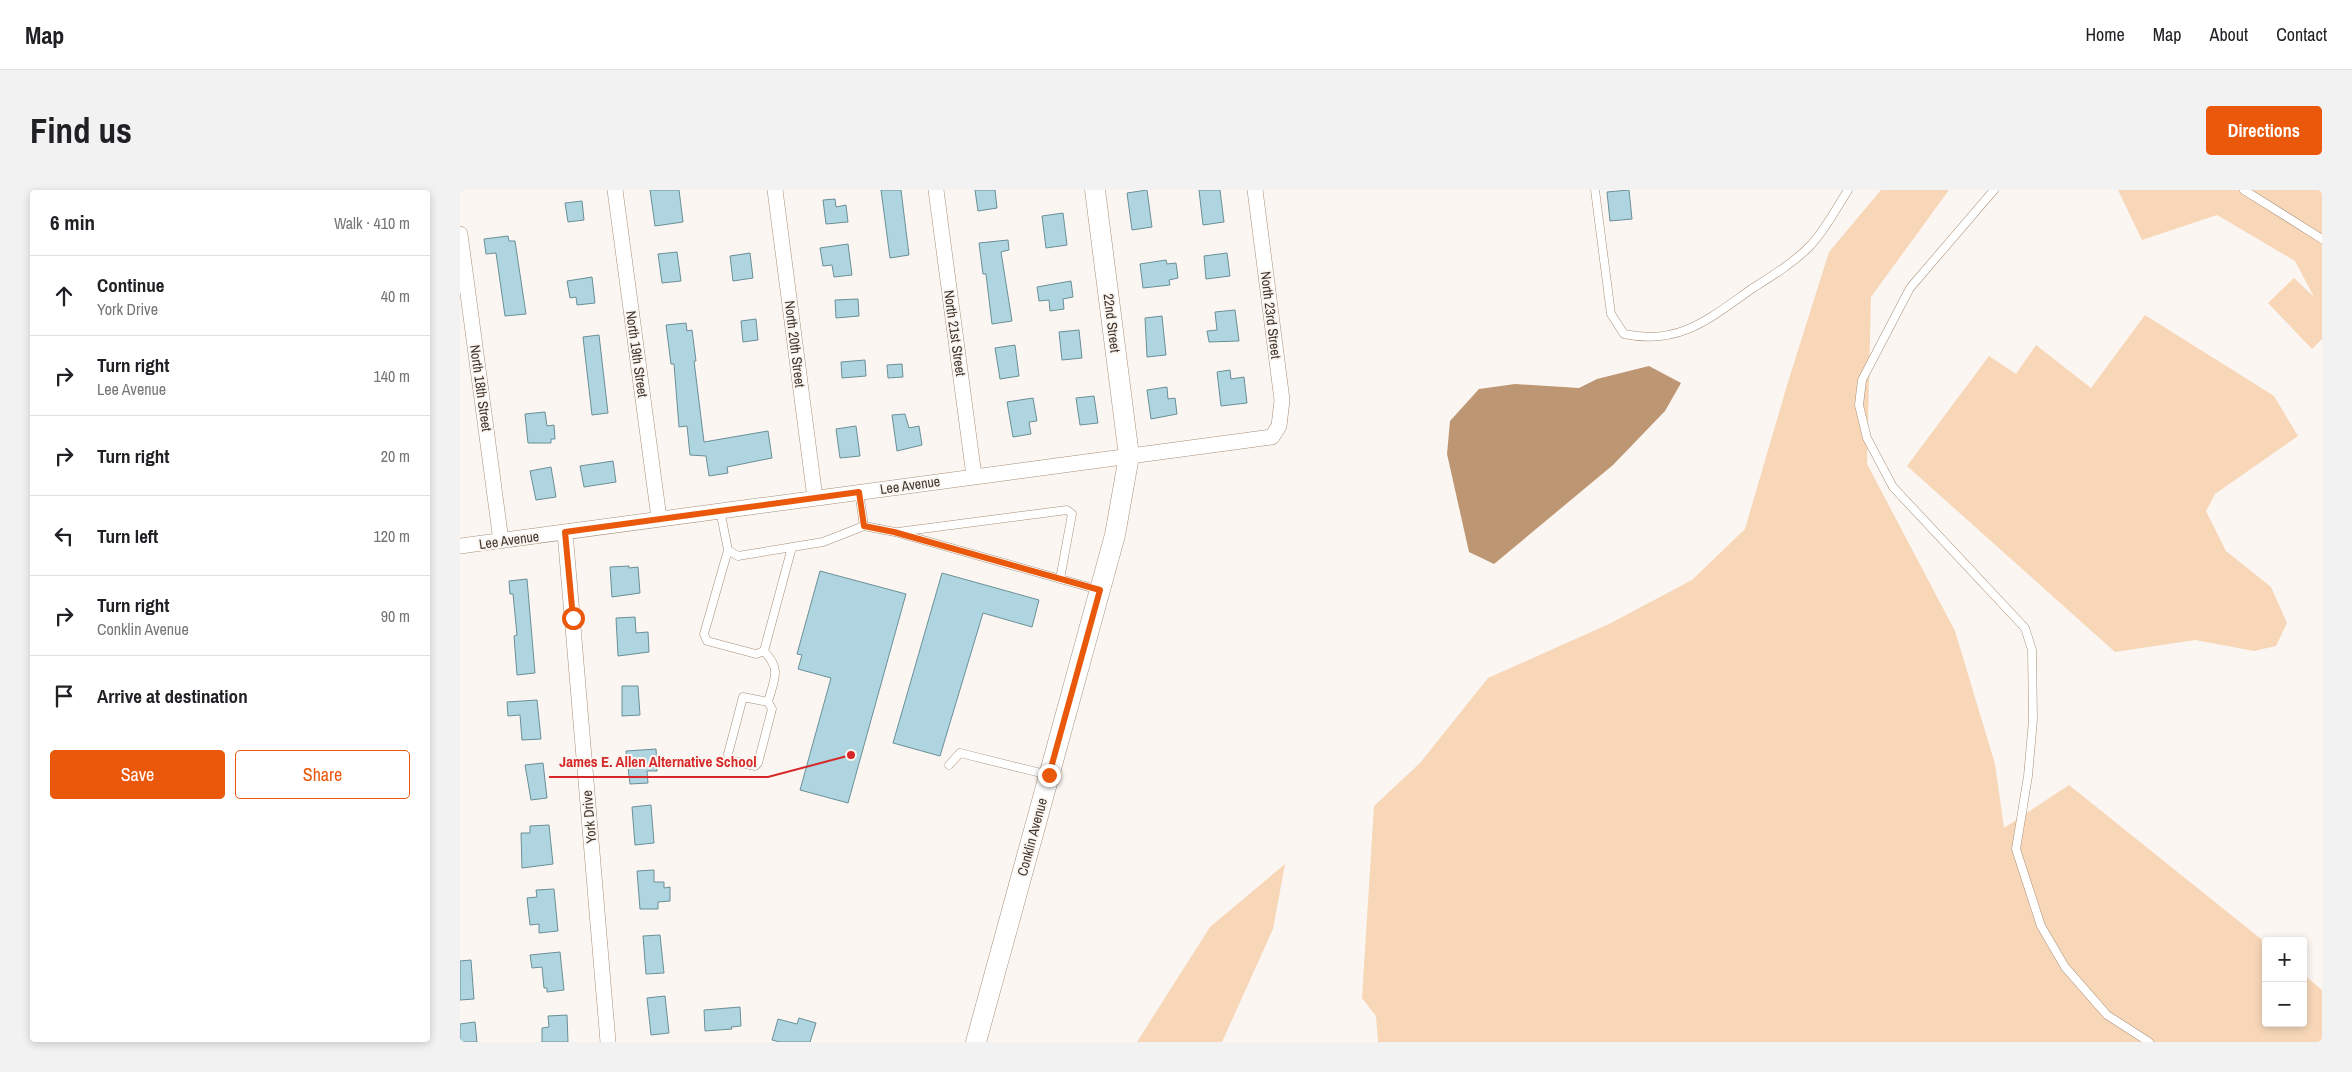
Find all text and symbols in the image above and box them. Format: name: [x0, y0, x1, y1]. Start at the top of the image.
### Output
text: Map: [25, 19, 64, 51]
text: Home: [2085, 22, 2125, 47]
text: Map: [2153, 22, 2182, 47]
text: About: [2210, 22, 2248, 47]
text: Contact: [2276, 22, 2327, 47]
button: Directions: [2206, 106, 2322, 155]
text: Find us: [30, 107, 132, 154]
text: 6 min: [50, 208, 95, 237]
text: Walk · 410 m: [334, 212, 410, 234]
street label: North 23rd Street: [1257, 270, 1285, 360]
text: Continue: [97, 272, 165, 298]
icon: ahead: [50, 282, 78, 310]
text: 40 m: [381, 285, 410, 307]
street label: North 21st Street: [940, 289, 970, 377]
street label: 22nd Street: [1099, 292, 1125, 354]
text: York Drive: [97, 298, 158, 320]
street label: North 20th Street: [781, 300, 809, 388]
street label: North 19th Street: [622, 309, 652, 399]
street label: North 18th Street: [466, 343, 496, 433]
text: Turn right: [97, 352, 169, 378]
icon: right: [50, 362, 78, 390]
text: 140 m: [374, 365, 410, 387]
text: Lee Avenue: [97, 378, 166, 400]
icon: right: [50, 442, 78, 470]
text: Turn right: [97, 443, 169, 469]
text: 20 m: [381, 445, 410, 467]
street label: Lee Avenue: [879, 472, 941, 498]
icon: left: [50, 522, 78, 550]
text: Turn left: [97, 523, 158, 549]
text: 120 m: [374, 525, 410, 547]
street label: Lee Avenue: [478, 527, 540, 553]
text: Turn right: [97, 592, 169, 618]
icon: right: [50, 602, 78, 630]
text: 90 m: [381, 605, 410, 627]
route start: [562, 607, 585, 630]
text: Conklin Avenue: [97, 618, 189, 640]
icon: arrive: [50, 682, 78, 710]
text: Arrive at destination: [97, 683, 248, 709]
callout: James E. Allen Alternative School: [549, 747, 768, 777]
button: Save: [50, 750, 225, 799]
button: Share: [235, 750, 410, 799]
text: James E. Allen Alternative School: [559, 751, 757, 772]
route end: [1038, 764, 1061, 787]
street label: York Drive: [578, 790, 600, 844]
street label: Conklin Avenue: [1013, 796, 1051, 878]
map controls: [2262, 937, 2307, 1027]
button: +: [2262, 937, 2307, 982]
button: −: [2262, 982, 2307, 1027]

